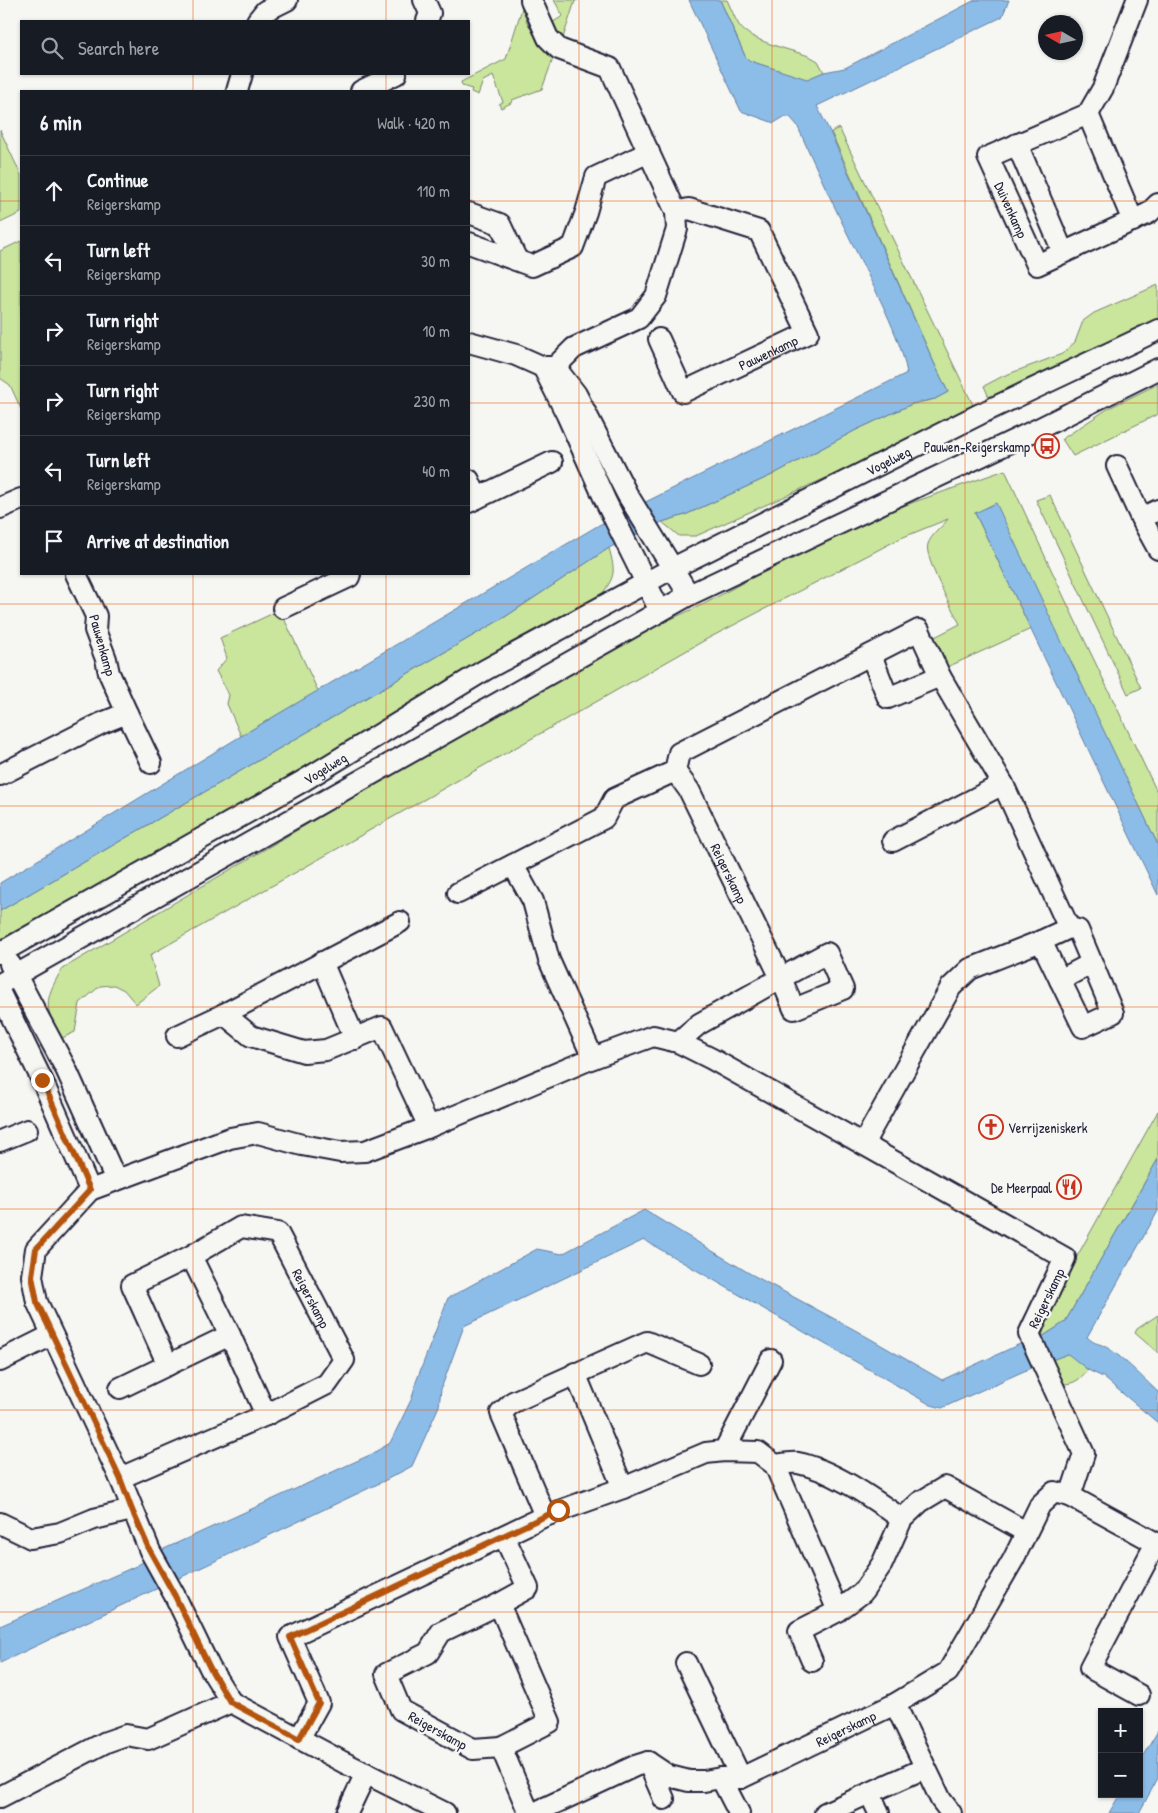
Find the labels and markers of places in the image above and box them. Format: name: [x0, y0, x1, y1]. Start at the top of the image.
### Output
bus stop icon: Pauwen-Reigerskamp: [1034, 433, 1060, 459]
place label: Pauwen-Reigerskamp: [924, 437, 1030, 457]
church icon: Verrijzeniskerk: [978, 1114, 1004, 1140]
place label: Verrijzeniskerk: [1008, 1118, 1088, 1138]
restaurant icon: De Meerpaal: [1056, 1174, 1082, 1200]
place label: De Meerpaal: [991, 1178, 1052, 1198]

